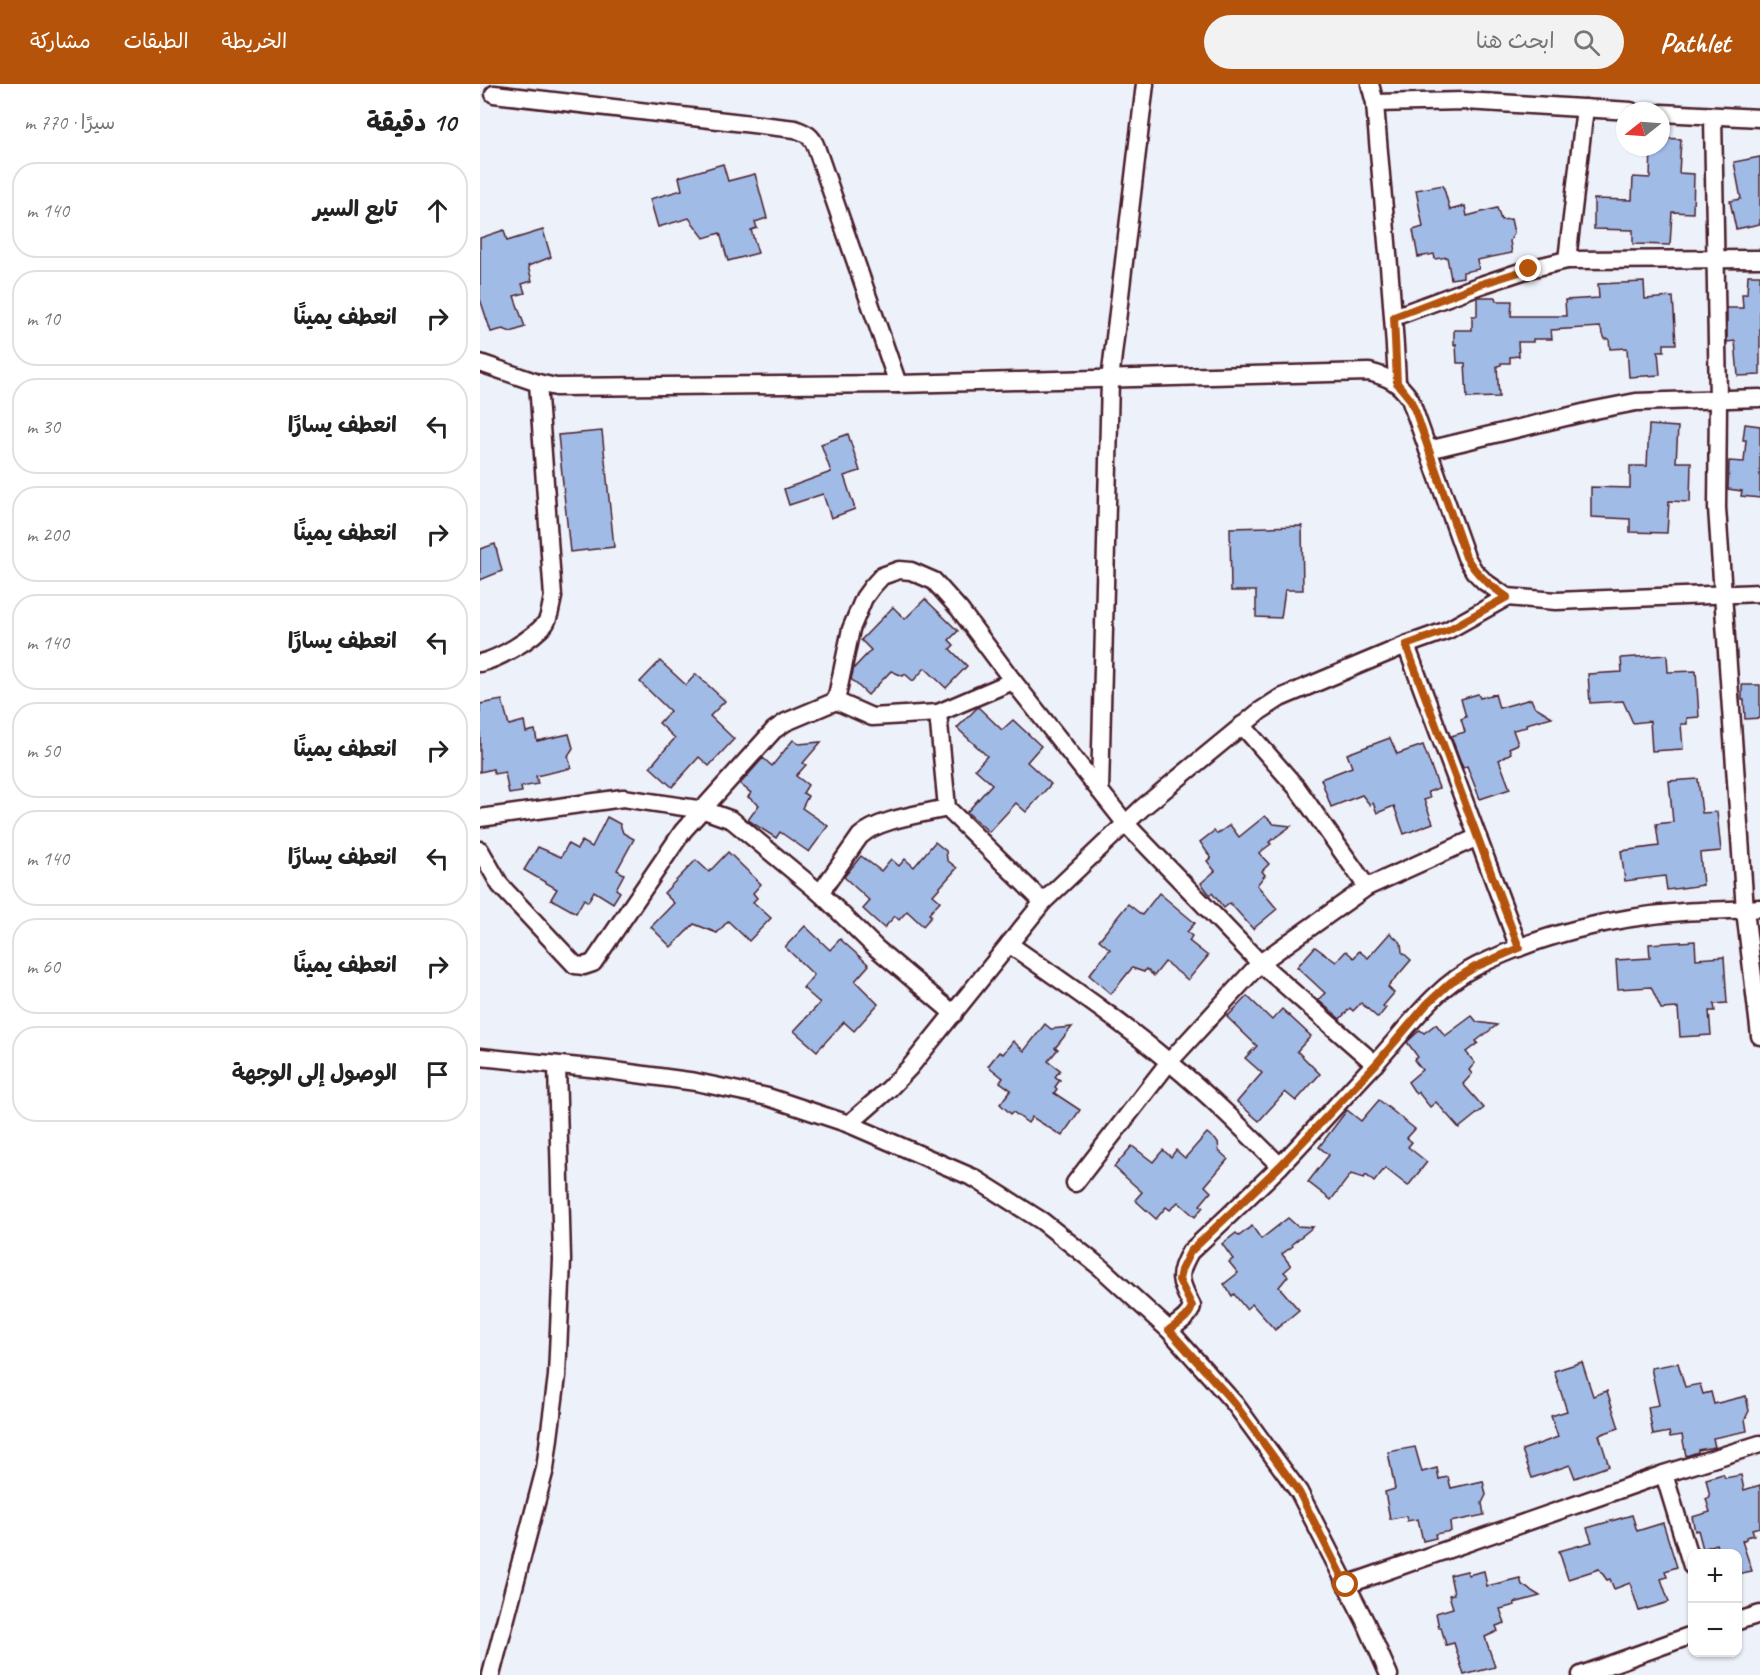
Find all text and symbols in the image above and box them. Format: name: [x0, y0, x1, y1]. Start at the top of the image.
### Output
search box: [1204, 15, 1624, 69]
text: Pathlet: [1660, 25, 1730, 60]
icon: search: [1570, 26, 1603, 59]
text: ابحث هنا: [1476, 27, 1555, 55]
text: مشاركة: [30, 28, 91, 54]
text: الطبقات: [124, 28, 189, 54]
text: الخريطة: [222, 28, 287, 54]
north arrow: [1616, 102, 1670, 156]
text: 10 دقيقة: [366, 106, 456, 139]
text: سيرًا · 770 m: [24, 110, 115, 135]
icon: ahead: [421, 194, 454, 227]
text: تابع السير: [313, 195, 397, 223]
text: 140 m: [26, 198, 69, 223]
route end: [1515, 255, 1541, 281]
icon: right: [421, 302, 454, 335]
text: انعطف يمينًا: [293, 303, 397, 331]
text: 10 m: [26, 306, 60, 331]
icon: left: [421, 410, 454, 443]
text: انعطف يسارًا: [288, 411, 397, 439]
text: 30 m: [26, 414, 60, 439]
icon: right: [421, 518, 454, 551]
text: انعطف يمينًا: [293, 519, 397, 547]
text: 200 m: [26, 522, 69, 547]
icon: left: [421, 626, 454, 659]
text: انعطف يسارًا: [288, 627, 397, 655]
text: 140 m: [26, 630, 69, 655]
icon: right: [421, 734, 454, 767]
text: انعطف يمينًا: [293, 735, 397, 763]
text: 50 m: [26, 738, 60, 763]
icon: left: [421, 842, 454, 875]
text: انعطف يسارًا: [288, 843, 397, 871]
text: 140 m: [26, 846, 69, 871]
icon: right: [421, 950, 454, 983]
text: انعطف يمينًا: [293, 951, 397, 979]
text: 60 m: [26, 954, 60, 979]
icon: arrive: [421, 1058, 454, 1091]
text: الوصول إلى الوجهة: [232, 1059, 397, 1087]
map controls: [1688, 1549, 1742, 1657]
button: +: [1688, 1549, 1742, 1603]
route start: [1332, 1571, 1358, 1597]
button: −: [1688, 1603, 1742, 1657]

